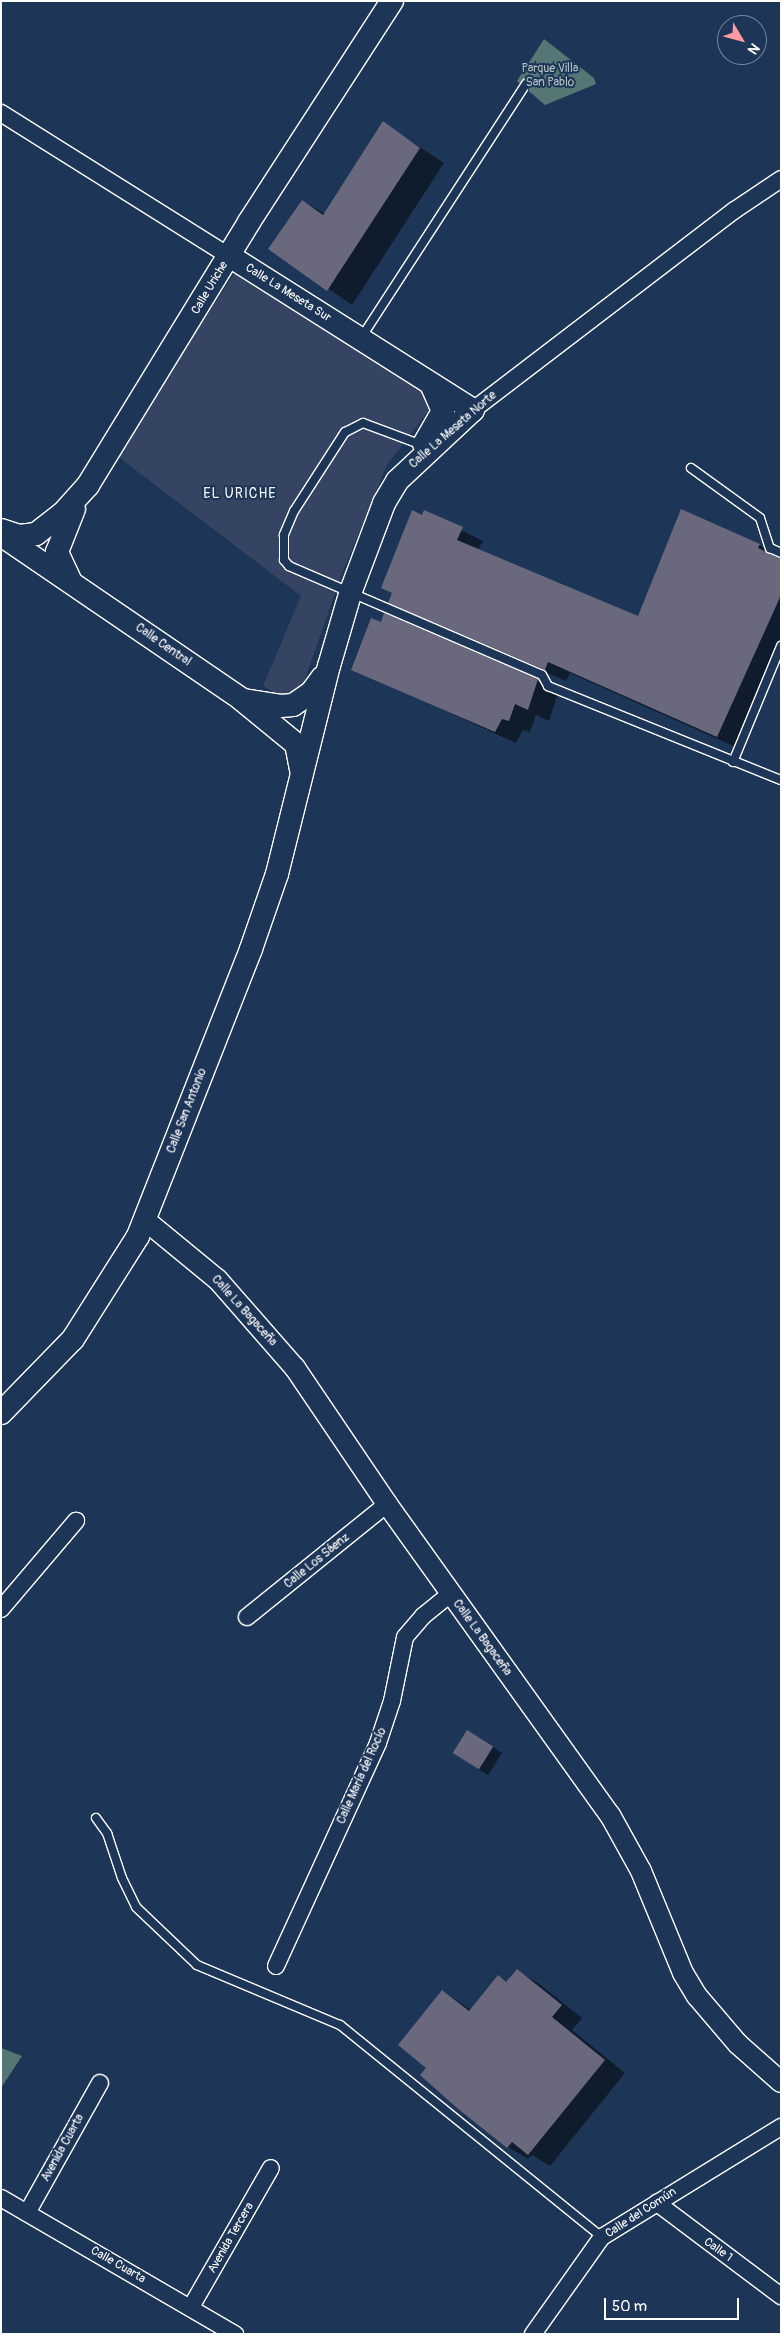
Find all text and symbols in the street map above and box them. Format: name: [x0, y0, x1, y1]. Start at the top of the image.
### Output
north arrow: [717, 15, 767, 65]
text: N: [744, 40, 763, 58]
park label: Parque Villa San Pablo: [522, 62, 578, 90]
street label: Calle Uriche: [189, 259, 231, 317]
street label: Calle La Meseta Sur: [242, 261, 334, 325]
street label: Calle La Meseta Norte: [407, 388, 499, 472]
district label: EL URICHE: [202, 486, 278, 502]
street label: Calle Central: [132, 621, 194, 669]
street label: Calle San Antonio: [164, 1066, 210, 1156]
street label: Calle La Bagaceña: [208, 1272, 280, 1350]
street label: Calle Los Sáenz: [281, 1530, 353, 1592]
street label: Calle La Bagaceña: [450, 1597, 514, 1679]
street label: Calle María del Rocío: [334, 1726, 390, 1826]
street label: Avenida Cuarta: [39, 2112, 87, 2184]
street label: Calle del Común: [603, 2185, 679, 2241]
street label: Avenida Tercera: [205, 2200, 257, 2276]
street label: Calle 1: [701, 2235, 735, 2265]
street label: Calle Cuarta: [88, 2244, 148, 2286]
scale bar: [607, 2288, 742, 2320]
text: 50 m: [612, 2297, 647, 2316]

